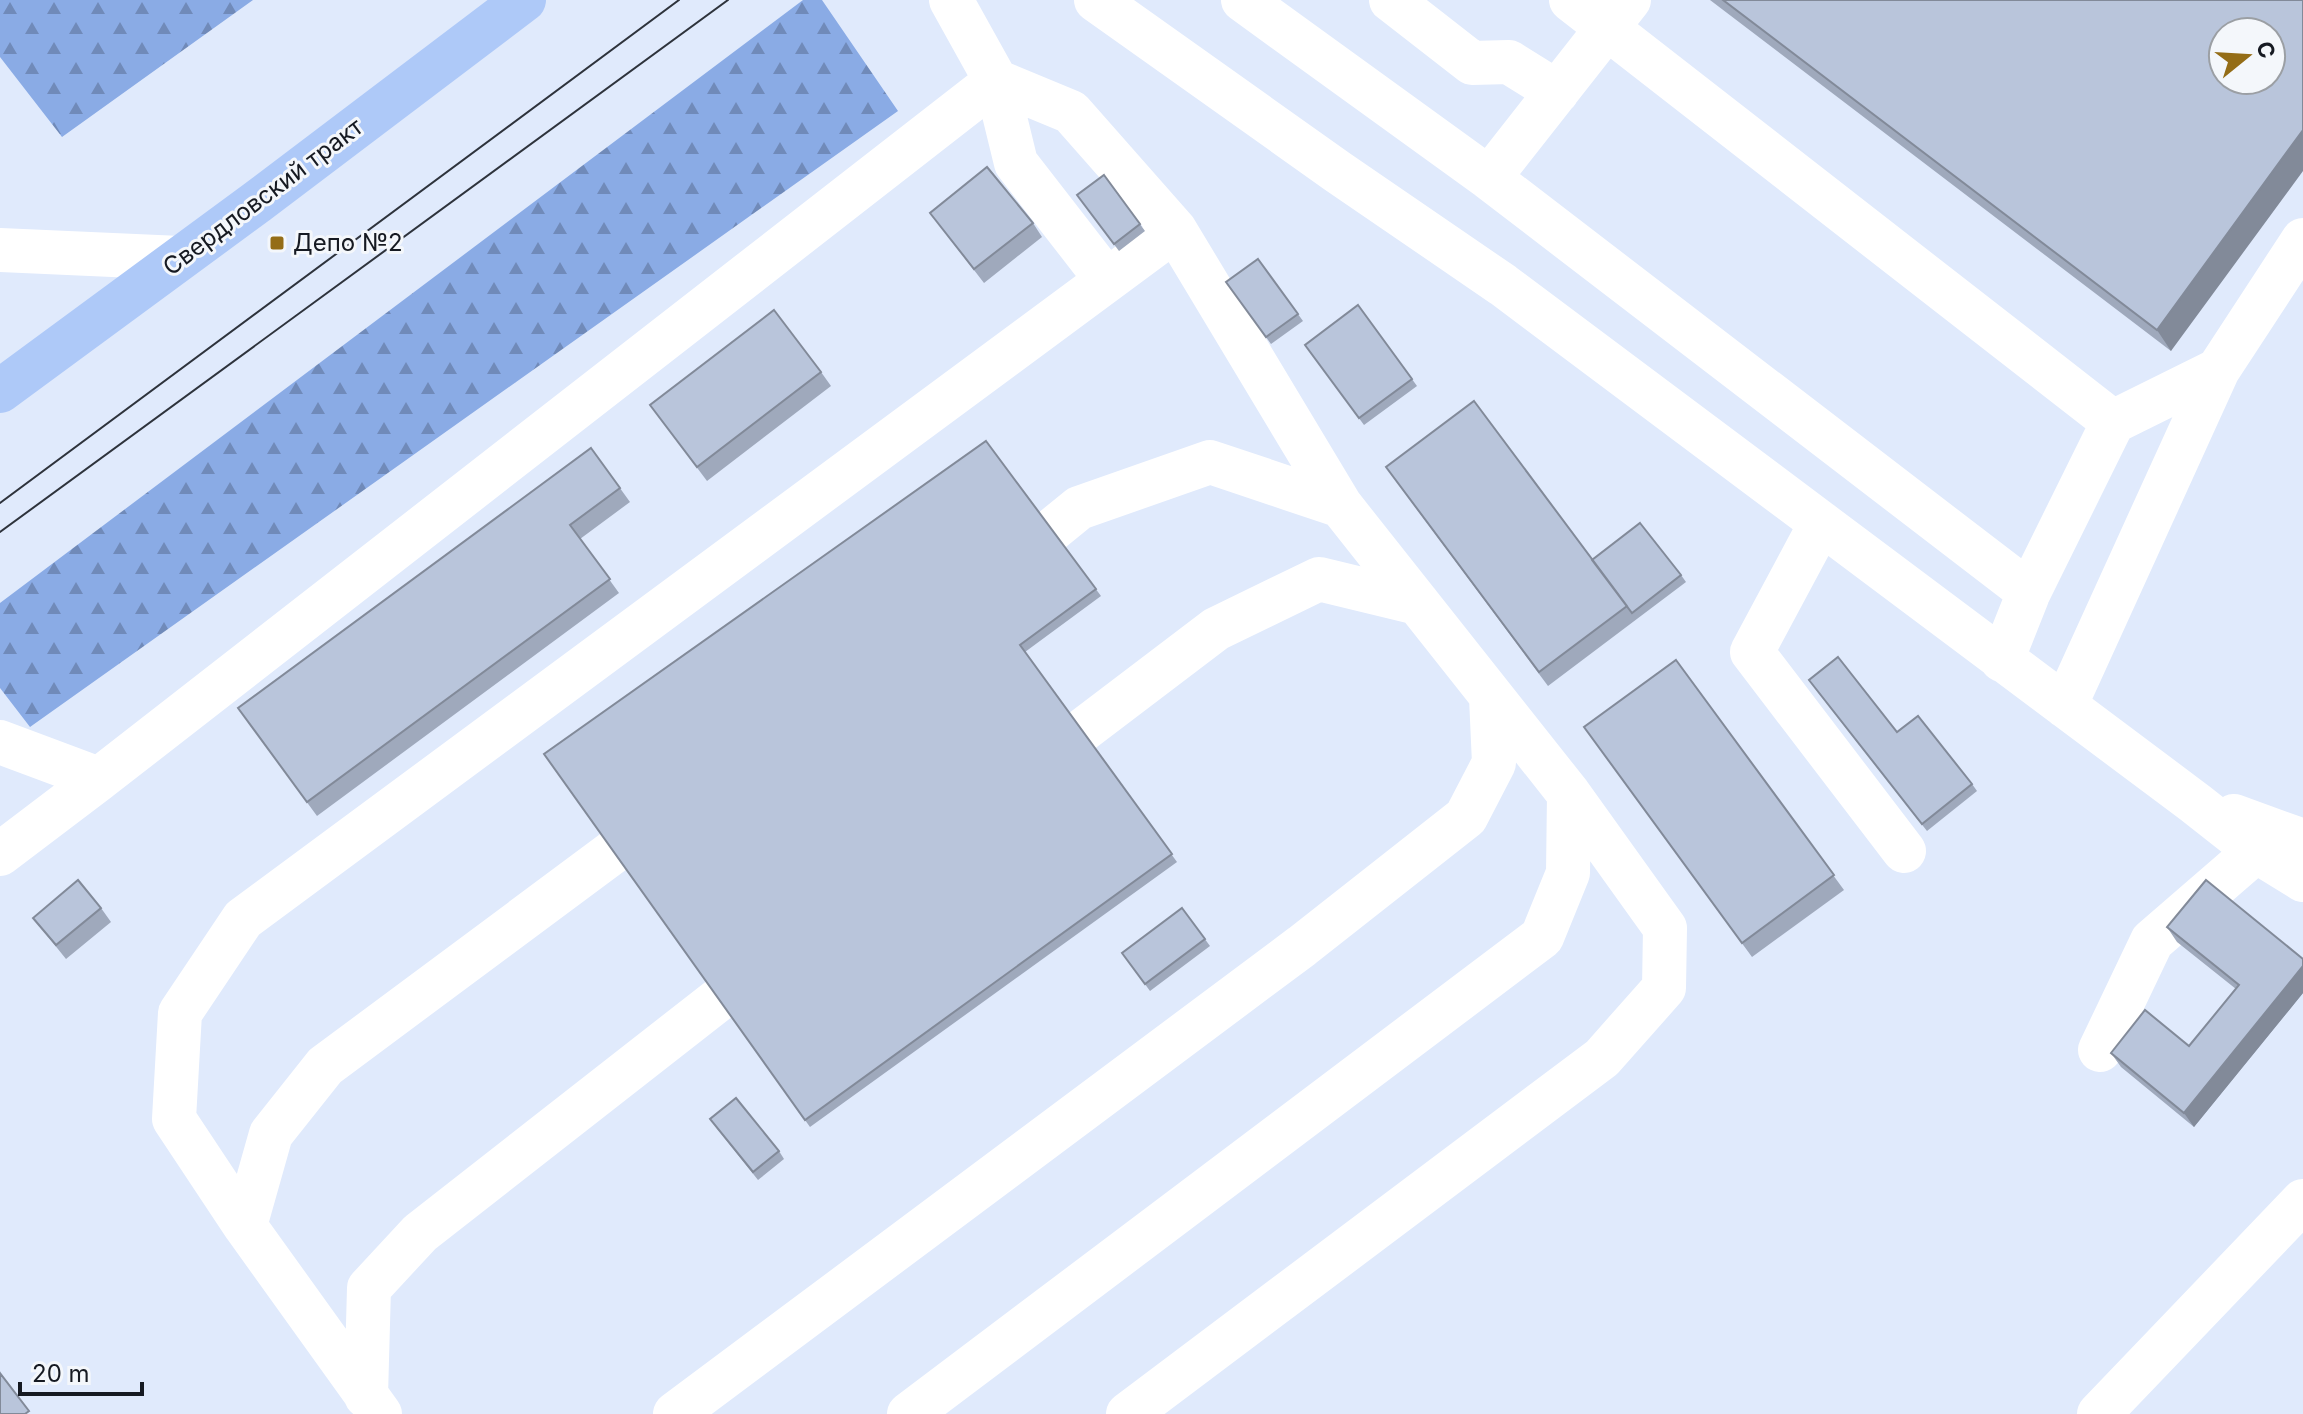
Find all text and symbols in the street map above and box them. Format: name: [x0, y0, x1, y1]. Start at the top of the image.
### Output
north arrow: [2207, 16, 2287, 96]
text: С: [2251, 38, 2281, 62]
street label: Свердловский тракт: [157, 112, 368, 281]
place label: Депо №2: [293, 228, 403, 257]
marker: Депо №2: [268, 234, 286, 252]
scale bar: [20, 1346, 142, 1396]
text: 20 m: [32, 1359, 90, 1388]

